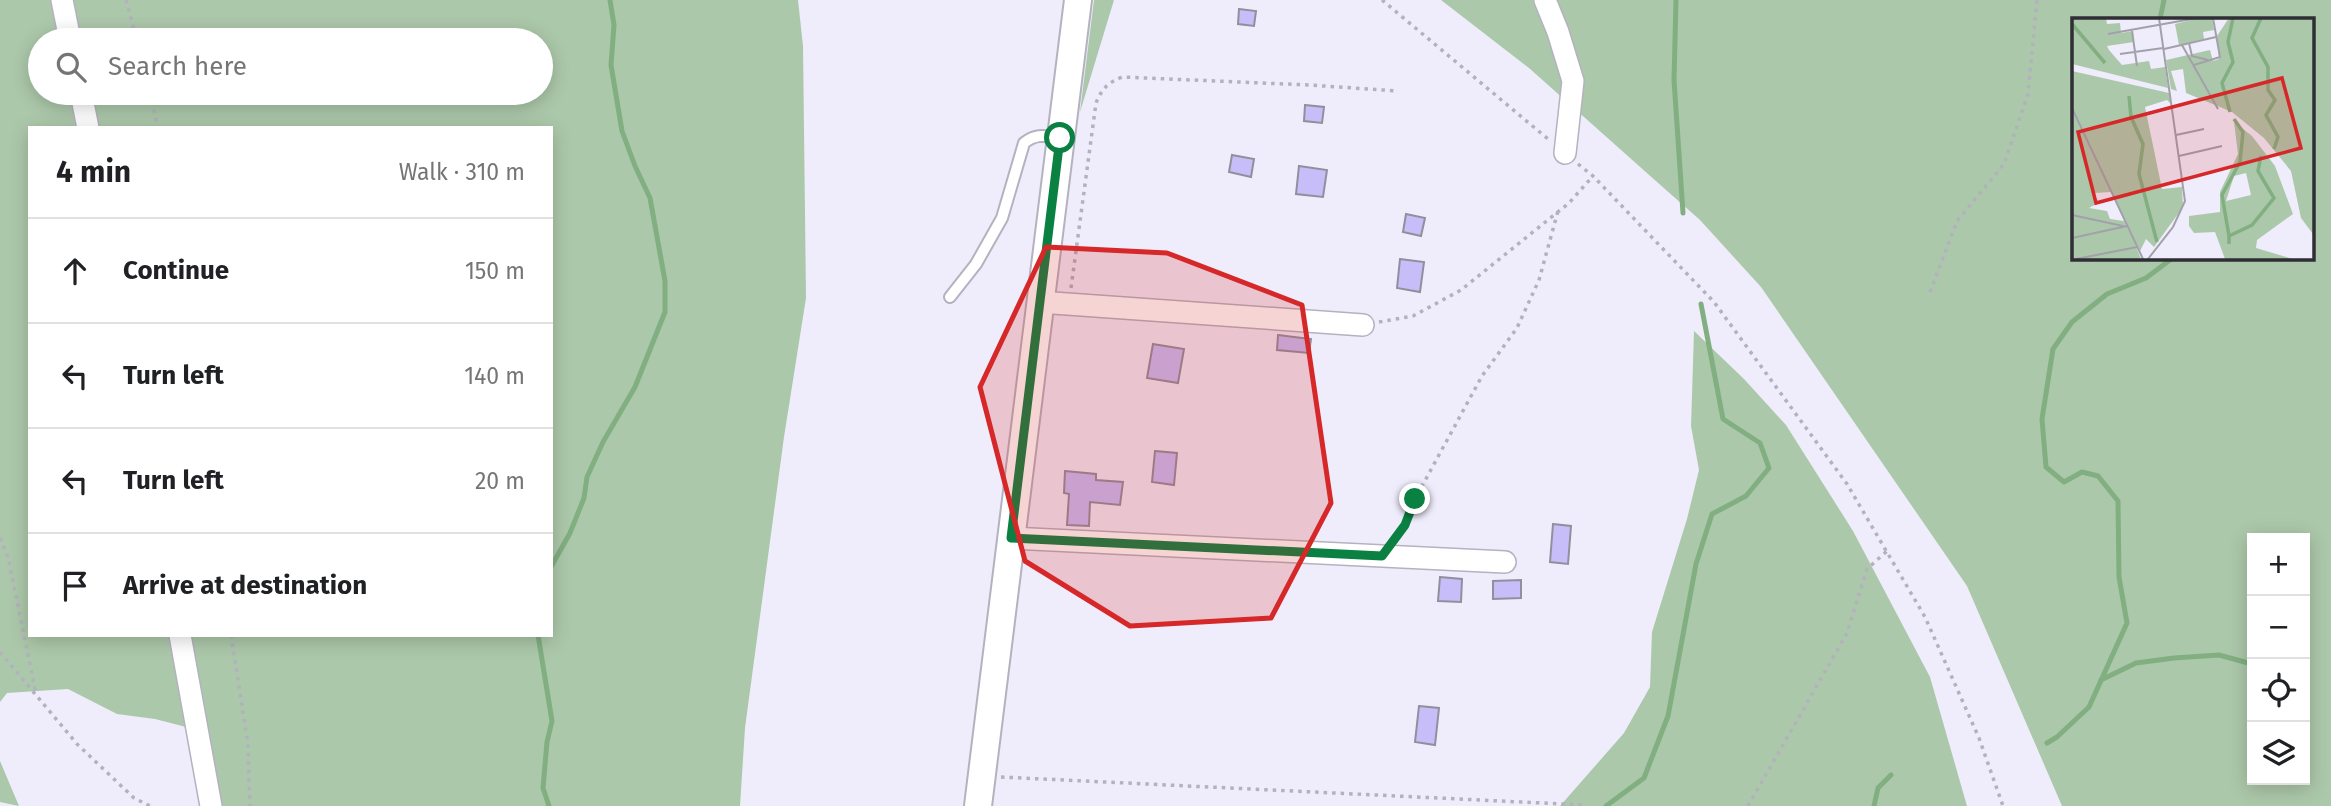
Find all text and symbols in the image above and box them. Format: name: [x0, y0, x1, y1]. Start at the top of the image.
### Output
inset map: [2072, 18, 2314, 259]
search box: [28, 28, 553, 105]
icon: search: [52, 48, 90, 86]
text: Search here: [108, 51, 247, 82]
route start: [1044, 122, 1075, 153]
text: 4 min: [56, 154, 131, 190]
text: Walk · 310 m: [399, 158, 525, 186]
icon: ahead: [56, 252, 94, 290]
text: Continue: [123, 255, 229, 286]
text: 150 m: [465, 257, 525, 285]
icon: left: [56, 357, 94, 395]
text: Turn left: [123, 360, 224, 391]
text: 140 m: [464, 362, 525, 390]
icon: left: [56, 462, 94, 500]
text: Turn left: [123, 465, 224, 496]
text: 20 m: [475, 467, 525, 495]
route end: [1399, 483, 1430, 514]
map controls: [2247, 533, 2310, 785]
button: +: [2247, 533, 2310, 596]
icon: arrive: [56, 567, 94, 605]
text: Arrive at destination: [123, 570, 367, 601]
button: −: [2247, 596, 2310, 659]
button: locate: [2247, 659, 2310, 722]
button: layers: [2247, 722, 2310, 785]

